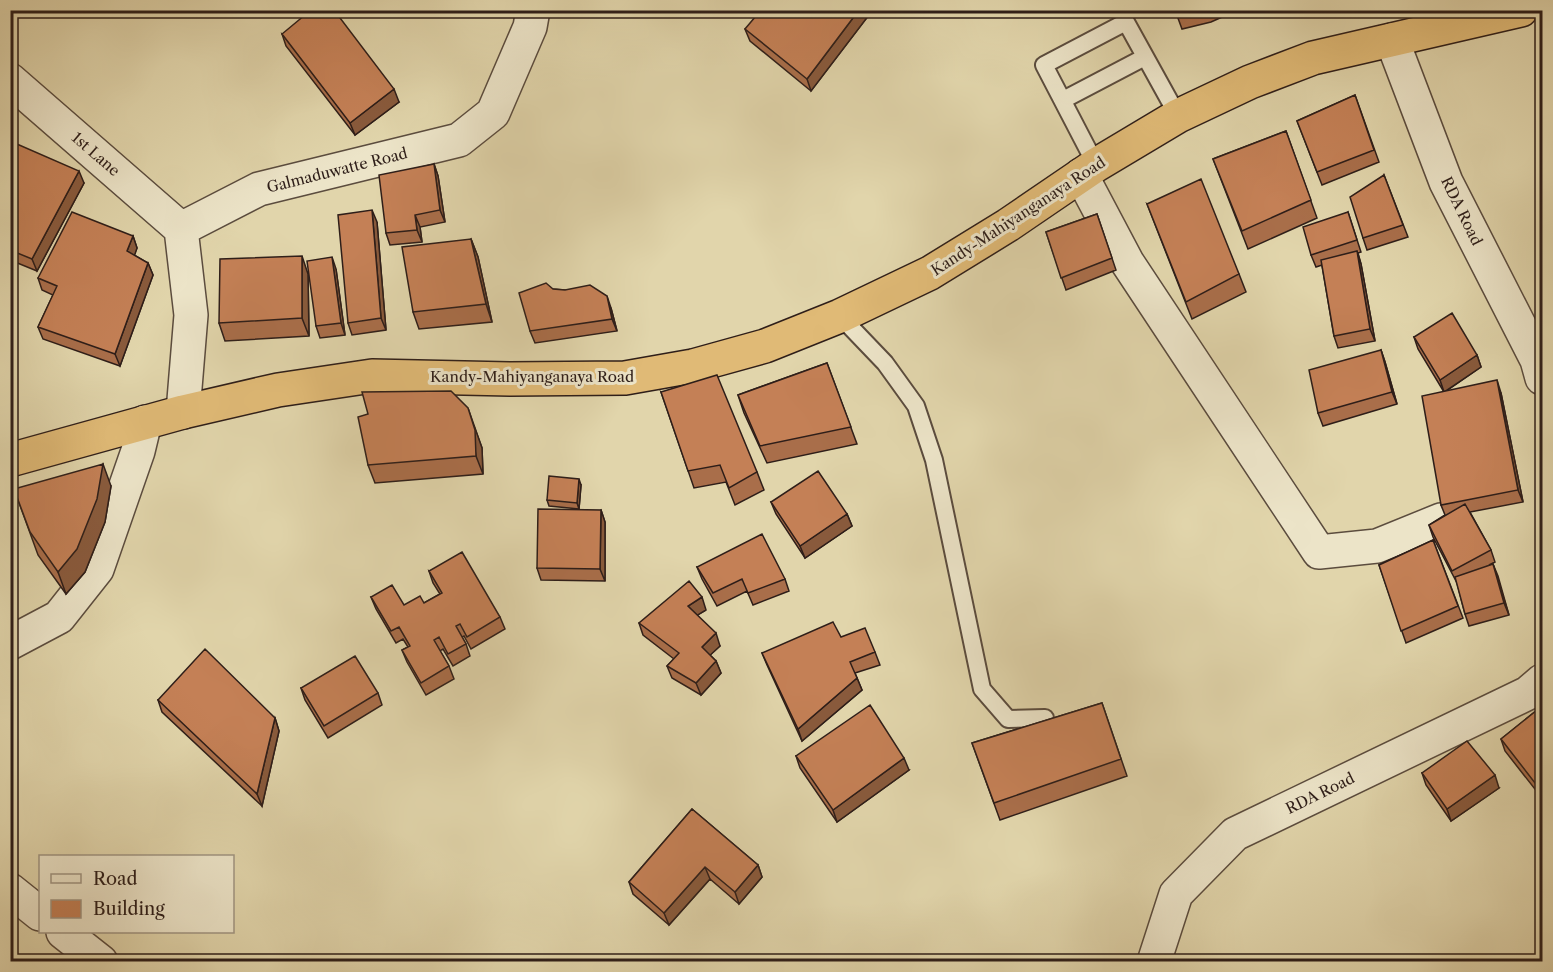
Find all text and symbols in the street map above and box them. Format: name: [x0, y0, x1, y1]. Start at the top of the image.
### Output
street label: 1st Lane: [68, 128, 124, 180]
street label: Galmaduwatte Road: [265, 143, 409, 197]
street label: Kandy-Mahiyanganaya Road: [927, 152, 1109, 280]
street label: RDA Road: [1437, 173, 1487, 249]
street label: Kandy-Mahiyanganaya Road: [430, 367, 634, 386]
street label: RDA Road: [1282, 768, 1358, 818]
legend: [39, 855, 234, 933]
text: Road: [93, 868, 138, 890]
text: Building: [93, 898, 165, 920]

